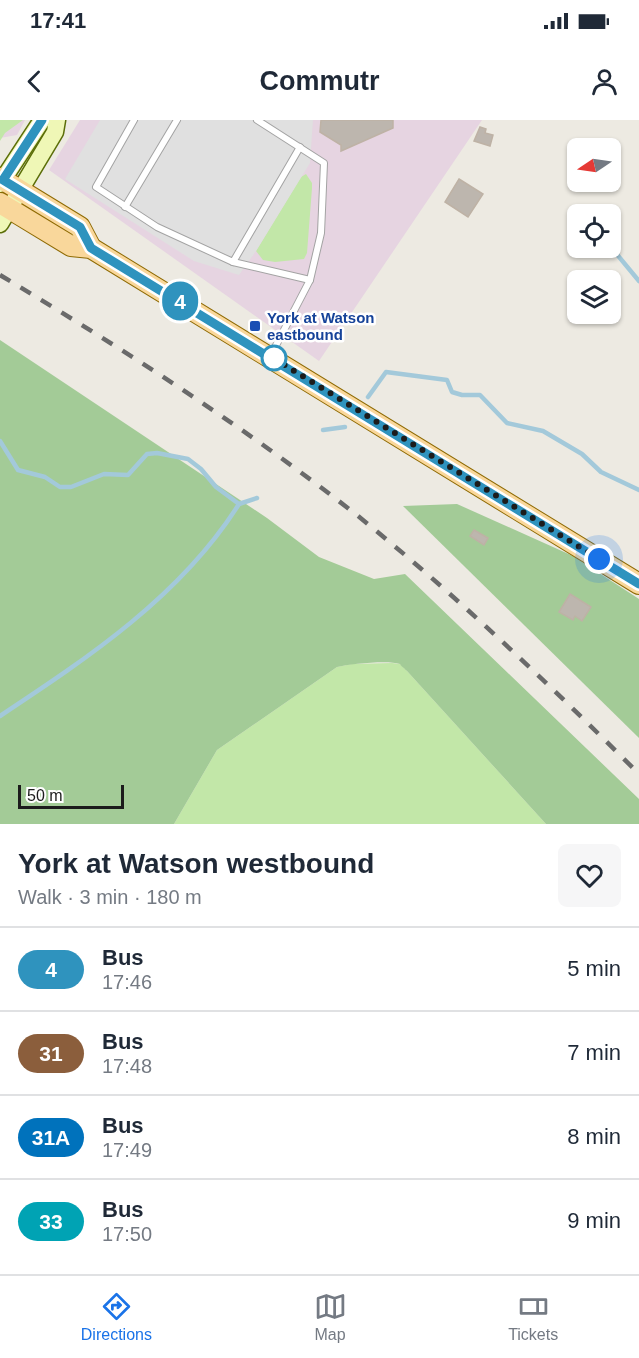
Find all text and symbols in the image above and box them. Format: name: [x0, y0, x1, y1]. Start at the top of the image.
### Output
text: 17:41: [30, 8, 86, 33]
icon: back: [18, 65, 51, 98]
icon: person: [588, 65, 621, 98]
text: Commutr: [260, 66, 380, 96]
north arrow: [567, 138, 621, 192]
map controls: [567, 138, 621, 324]
button: locate: [567, 204, 621, 258]
button: layers: [567, 270, 621, 324]
line badge: 4: [160, 282, 200, 321]
text: 4: [174, 290, 186, 313]
place label: York at Watson eastbound: [267, 309, 375, 343]
marker: York at Watson eastbound: [248, 319, 262, 333]
unlabelled marker: [261, 345, 287, 371]
your location: [584, 544, 614, 574]
scale bar: [18, 782, 124, 810]
text: 50 m: [27, 787, 63, 804]
button: heart: [558, 844, 621, 907]
text: York at Watson westbound: [18, 848, 374, 879]
text: Walk · 3 min · 180 m: [18, 886, 202, 908]
text: Bus: [102, 945, 144, 970]
text: 5 min: [567, 956, 621, 981]
text: 4: [45, 958, 57, 981]
text: 17:46: [102, 971, 152, 993]
text: Bus: [102, 1029, 144, 1054]
text: 7 min: [567, 1040, 621, 1065]
text: 31: [39, 1042, 63, 1065]
text: 17:48: [102, 1055, 152, 1077]
text: Bus: [102, 1113, 144, 1138]
text: 8 min: [567, 1124, 621, 1149]
text: 31A: [32, 1126, 70, 1149]
text: 17:49: [102, 1139, 152, 1161]
text: Bus: [102, 1197, 144, 1222]
text: 9 min: [567, 1208, 621, 1233]
text: 33: [39, 1210, 63, 1233]
text: 17:50: [102, 1223, 152, 1245]
tab: Directions: [81, 1290, 152, 1344]
tab: Map: [314, 1290, 347, 1344]
tab: Tickets: [508, 1290, 558, 1344]

